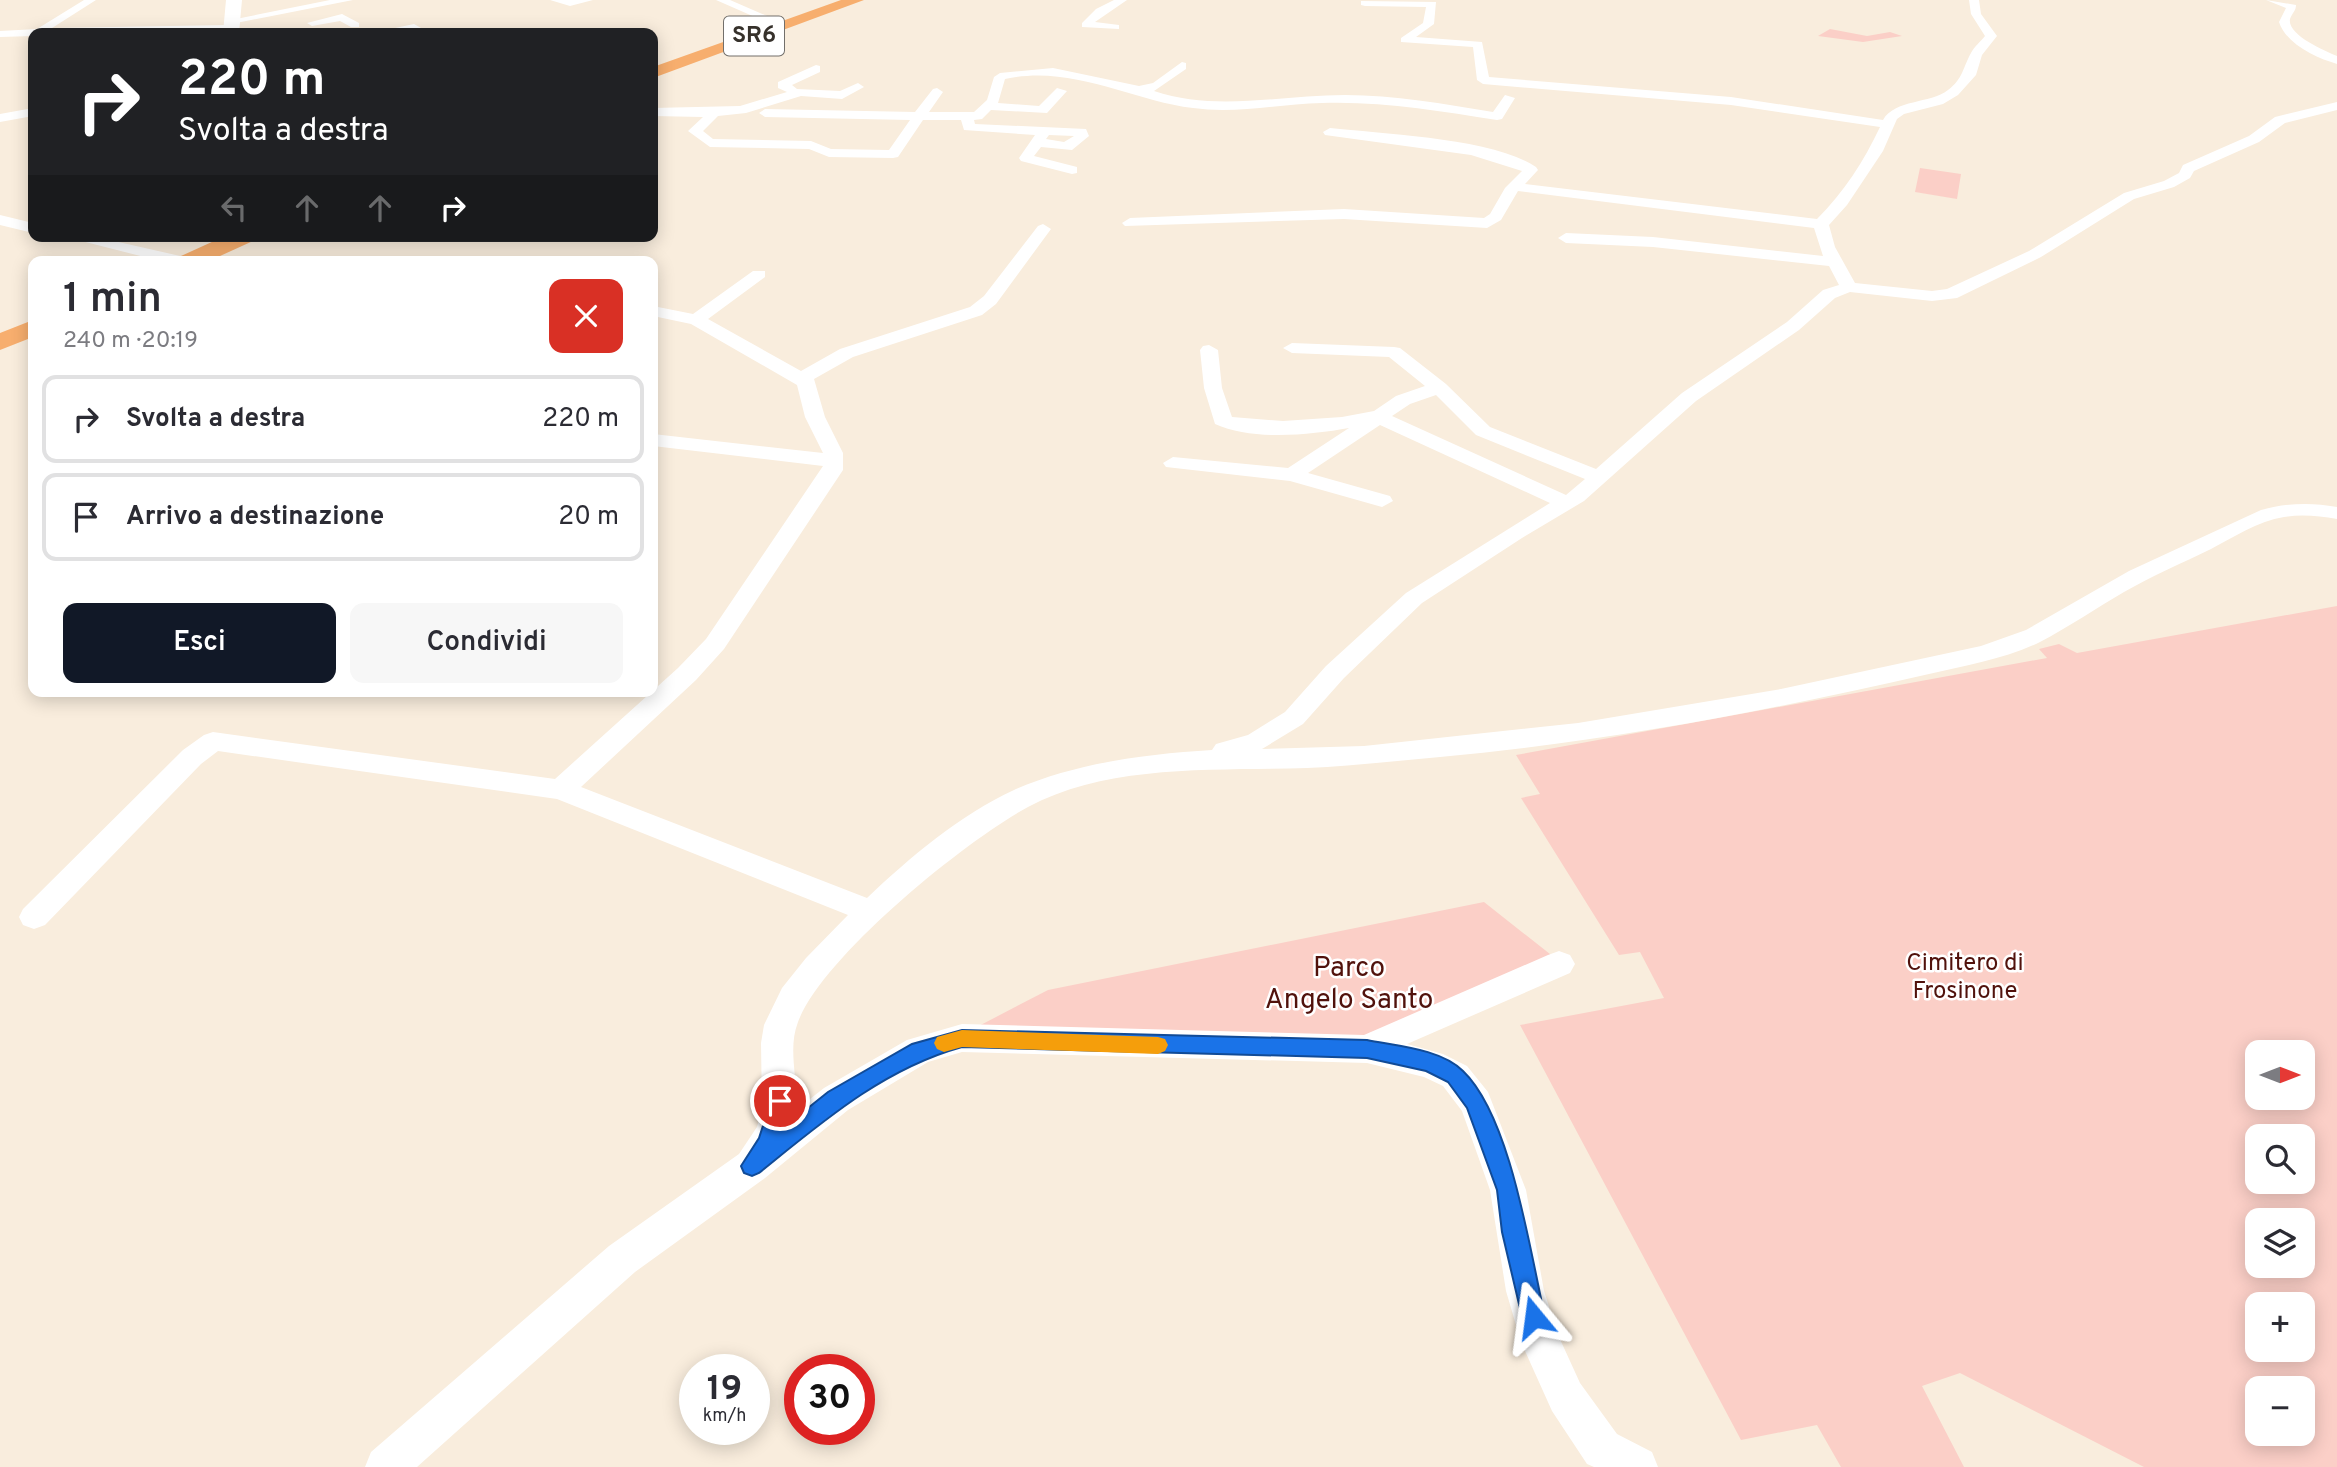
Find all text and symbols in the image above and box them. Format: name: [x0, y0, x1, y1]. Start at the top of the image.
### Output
road number: SR6: [724, 17, 784, 56]
text: 220 m: [178, 51, 325, 113]
icon: right: [63, 56, 154, 147]
text: Svolta a destra: [178, 112, 389, 152]
icon: left: [215, 189, 253, 227]
icon: ahead: [288, 189, 326, 227]
icon: ahead: [361, 189, 399, 227]
icon: right: [434, 189, 472, 227]
text: 1 min: [63, 274, 162, 327]
button: close: [549, 279, 623, 353]
text: 240 m · 20:19: [63, 327, 198, 356]
icon: right: [67, 400, 105, 438]
text: Svolta a destra: [126, 403, 305, 436]
text: 220 m: [542, 403, 619, 436]
icon: arrive: [67, 498, 105, 536]
text: Arrivo a destinazione: [126, 501, 384, 534]
text: 20 m: [558, 501, 619, 534]
button: Esci: [63, 603, 336, 683]
button: Condividi: [350, 603, 623, 683]
park label: Cimitero di Frosinone: [1906, 949, 2024, 1007]
park label: Parco Angelo Santo: [1265, 951, 1433, 1019]
north arrow: [2245, 1040, 2315, 1110]
map controls: [2245, 1040, 2315, 1446]
pin: [750, 1071, 810, 1131]
icon: arrive: [761, 1082, 799, 1120]
button: search: [2245, 1124, 2315, 1194]
button: layers: [2245, 1208, 2315, 1278]
position arrow: [1497, 1280, 1571, 1354]
button: +: [2245, 1292, 2315, 1362]
speed limit sign: 30: [784, 1354, 875, 1445]
text: 19: [707, 1368, 742, 1412]
button: −: [2245, 1376, 2315, 1446]
text: km/h: [703, 1405, 746, 1428]

